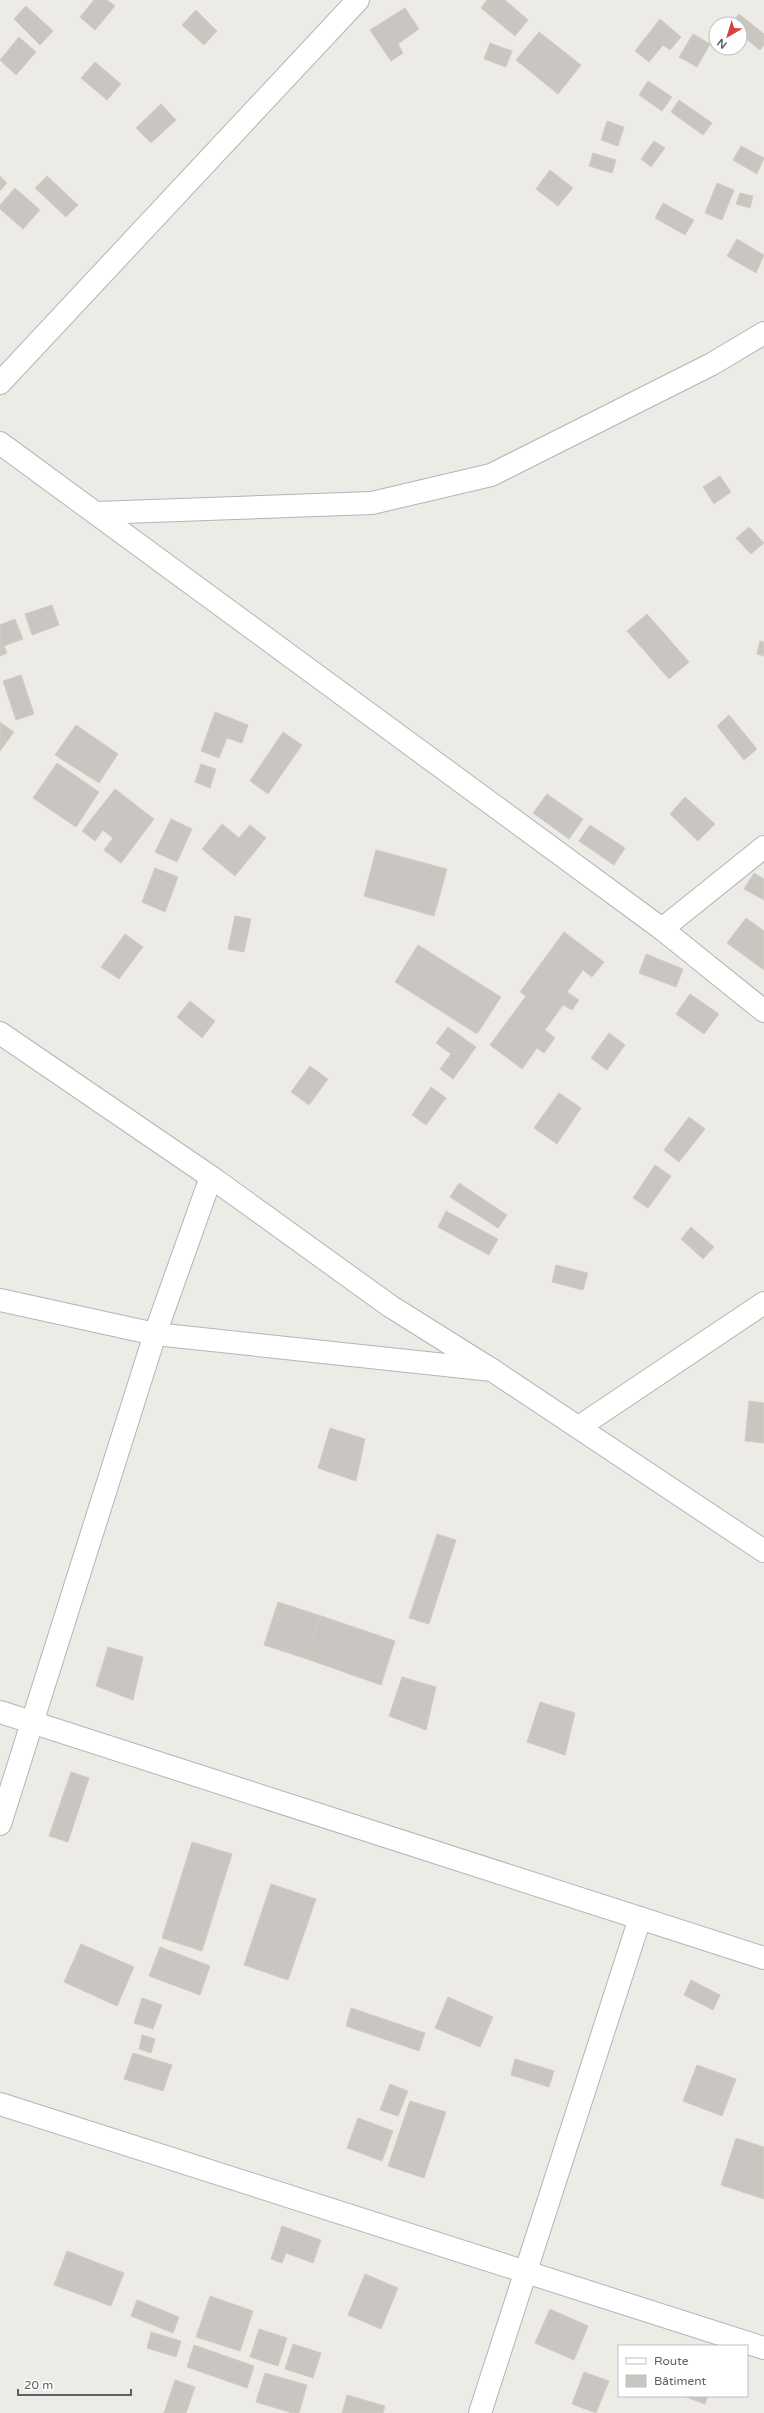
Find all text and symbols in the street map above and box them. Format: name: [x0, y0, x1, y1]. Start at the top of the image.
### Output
north arrow: [708, 16, 748, 56]
text: N: [715, 36, 730, 51]
legend: [618, 2345, 748, 2397]
text: Route: [654, 2354, 689, 2368]
scale bar: [18, 2371, 131, 2397]
text: Bâtiment: [654, 2374, 706, 2388]
text: 20 m: [24, 2378, 53, 2392]

